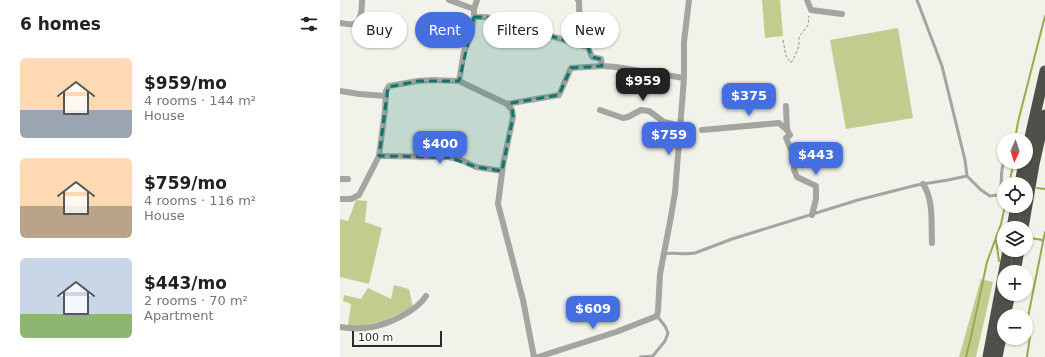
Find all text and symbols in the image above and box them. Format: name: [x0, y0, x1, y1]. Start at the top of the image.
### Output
chip: Buy: [352, 12, 407, 48]
chip: Rent: [415, 12, 475, 48]
chip: Filters: [483, 12, 553, 48]
chip: New: [561, 12, 619, 48]
icon: filters: [298, 13, 320, 35]
text: 6 homes: [20, 14, 101, 34]
pin: $959: [619, 68, 667, 102]
text: $959/mo: [144, 73, 227, 93]
text: $959: [625, 73, 661, 88]
icon: home: [52, 74, 100, 122]
pin: $375: [725, 83, 773, 117]
text: $375: [731, 88, 767, 103]
text: 4 rooms · 144 m²: [144, 93, 256, 108]
text: House: [144, 108, 185, 123]
pin: $759: [645, 122, 693, 156]
text: $759: [651, 127, 687, 142]
pin: $400: [416, 131, 464, 165]
north arrow: [997, 133, 1033, 169]
map controls: [997, 133, 1033, 345]
text: $400: [422, 136, 458, 151]
pin: $443: [792, 142, 840, 176]
text: $443: [798, 147, 834, 162]
text: $759/mo: [144, 173, 227, 193]
icon: home: [52, 174, 100, 222]
button: locate: [997, 177, 1033, 213]
text: 4 rooms · 116 m²: [144, 193, 256, 208]
text: House: [144, 208, 185, 223]
button: layers: [997, 221, 1033, 257]
button: +: [997, 265, 1033, 301]
text: $443/mo: [144, 273, 227, 293]
icon: home: [52, 274, 100, 322]
text: 2 rooms · 70 m²: [144, 293, 248, 308]
pin: $609: [569, 296, 617, 330]
text: $609: [575, 301, 611, 316]
text: Apartment: [144, 308, 214, 323]
button: −: [997, 309, 1033, 345]
scale bar: [352, 329, 442, 348]
text: 100 m: [358, 331, 393, 344]

